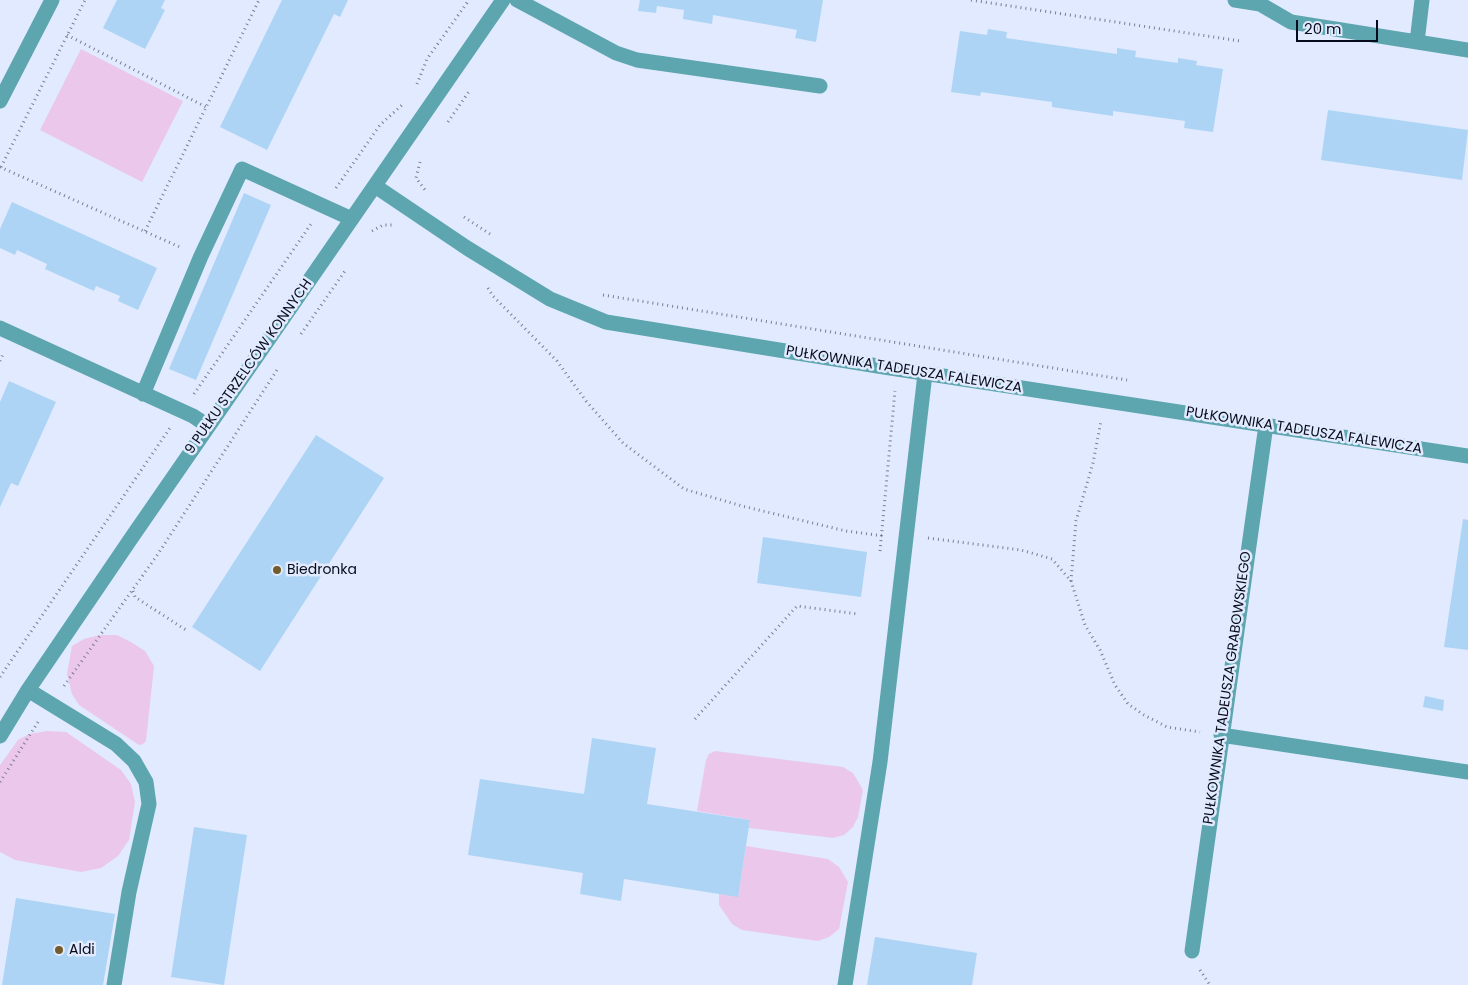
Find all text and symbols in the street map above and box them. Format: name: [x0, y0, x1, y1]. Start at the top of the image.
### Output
scale bar: [1298, 10, 1380, 42]
text: 20 m: [1304, 18, 1342, 39]
street label: 9 PUŁKU STRZELCÓW KONNYCH: [182, 276, 316, 458]
street label: PUŁKOWNIKA TADEUSZA FALEWICZA: [785, 343, 1023, 397]
street label: PUŁKOWNIKA TADEUSZA FALEWICZA: [1185, 404, 1423, 458]
street label: PUŁKOWNIKA TADEUSZA GRABOWSKIEGO: [1201, 551, 1255, 825]
place label: Biedronka: [287, 562, 357, 578]
marker: Biedronka: [271, 564, 283, 576]
place label: Aldi: [69, 942, 95, 958]
marker: Aldi: [53, 944, 65, 956]

